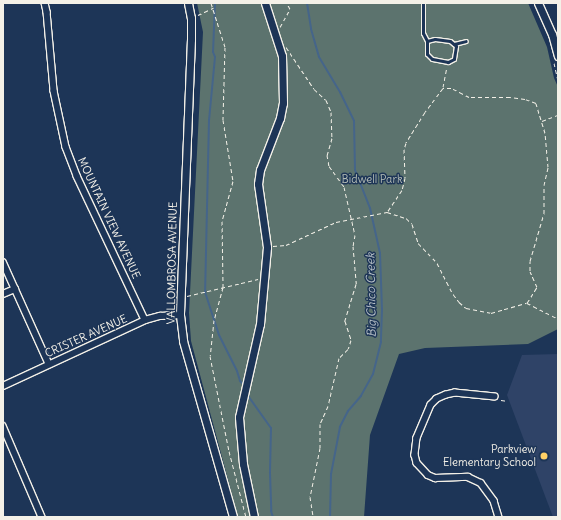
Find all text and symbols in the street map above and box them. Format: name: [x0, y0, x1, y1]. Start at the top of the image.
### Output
street label: MOUNTAIN VIEW AVENUE: [75, 155, 143, 281]
park label: Bidwell Park: [342, 172, 402, 186]
street label: VALLOMBROSA AVENUE: [164, 202, 180, 324]
water label: Big Chico Creek: [363, 253, 379, 337]
street label: CRISTER AVENUE: [43, 312, 129, 360]
place label: Parkview Elementary School: [443, 443, 536, 469]
marker: Parkview Elementary School: [539, 451, 549, 461]

